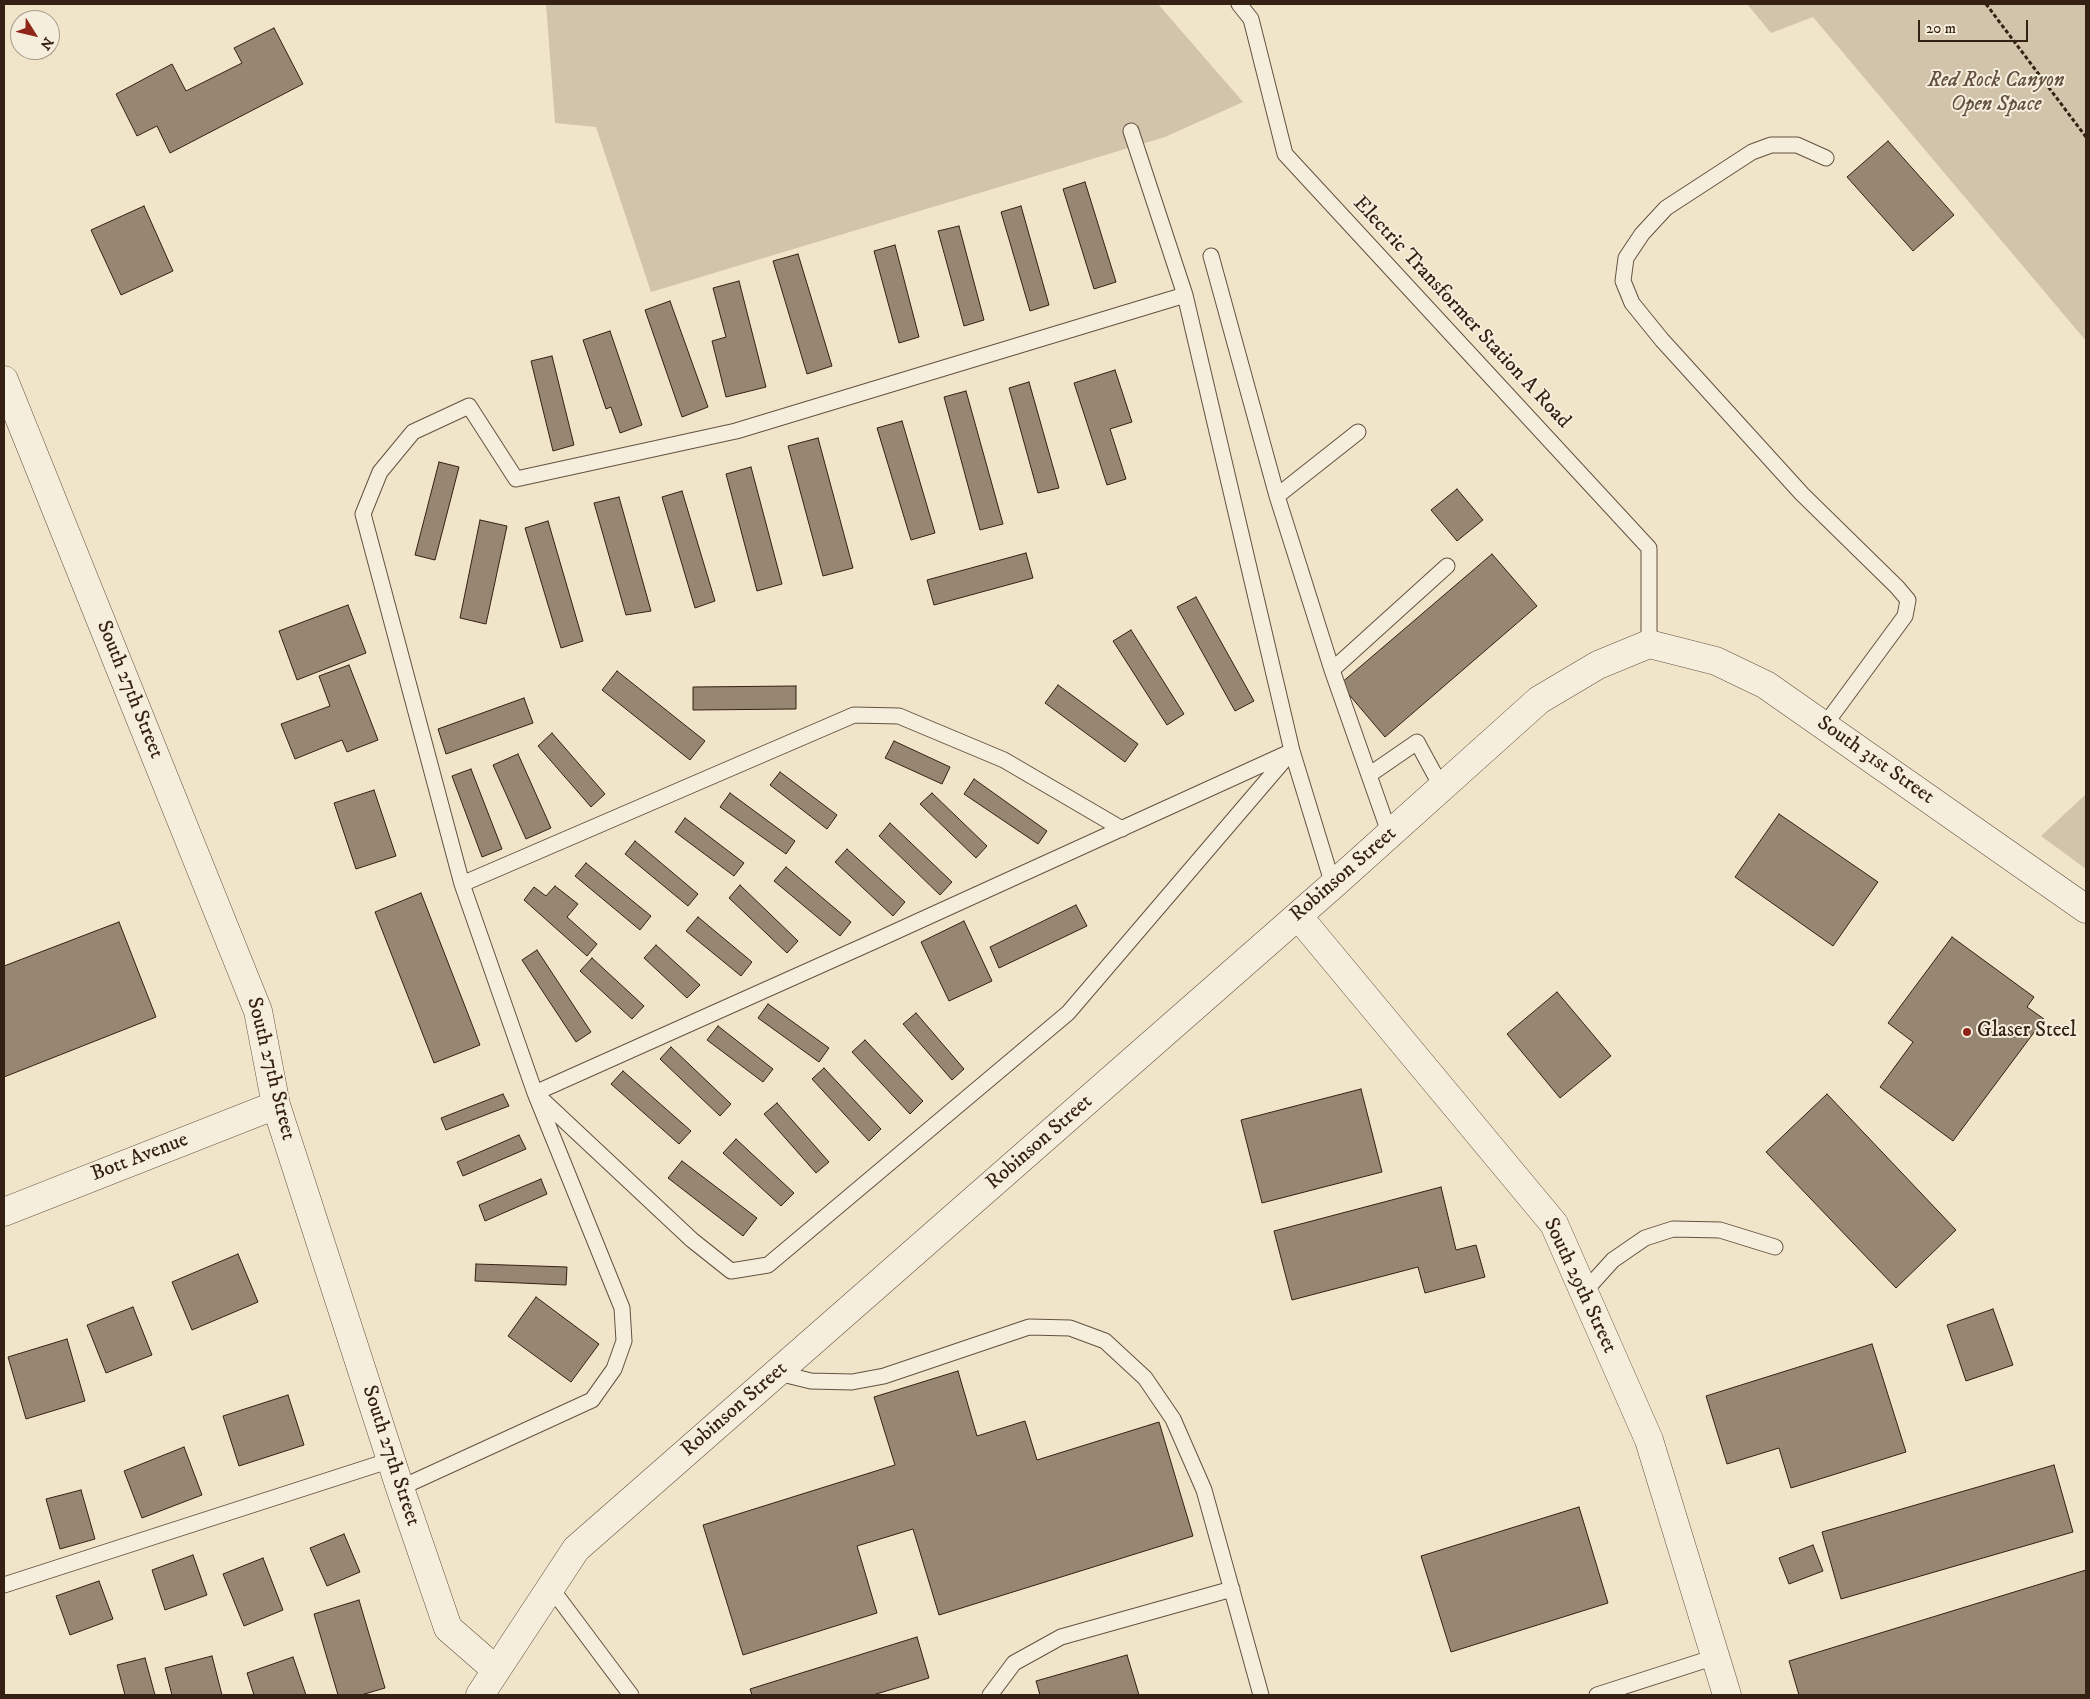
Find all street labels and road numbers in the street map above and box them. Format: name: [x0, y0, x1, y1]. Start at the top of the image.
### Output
street label: Electric Transformer Station A Road: [1347, 192, 1575, 434]
street label: South 27th Street: [90, 617, 168, 763]
street label: South 31st Street: [1812, 711, 1938, 811]
street label: Robinson Street: [1286, 822, 1402, 928]
street label: South 27th Street: [240, 995, 300, 1143]
street label: Robinson Street: [982, 1090, 1098, 1196]
street label: Bott Avenue: [88, 1128, 192, 1188]
street label: South 29th Street: [1537, 1214, 1621, 1358]
street label: Robinson Street: [677, 1357, 793, 1463]
street label: South 27th Street: [355, 1382, 425, 1530]

